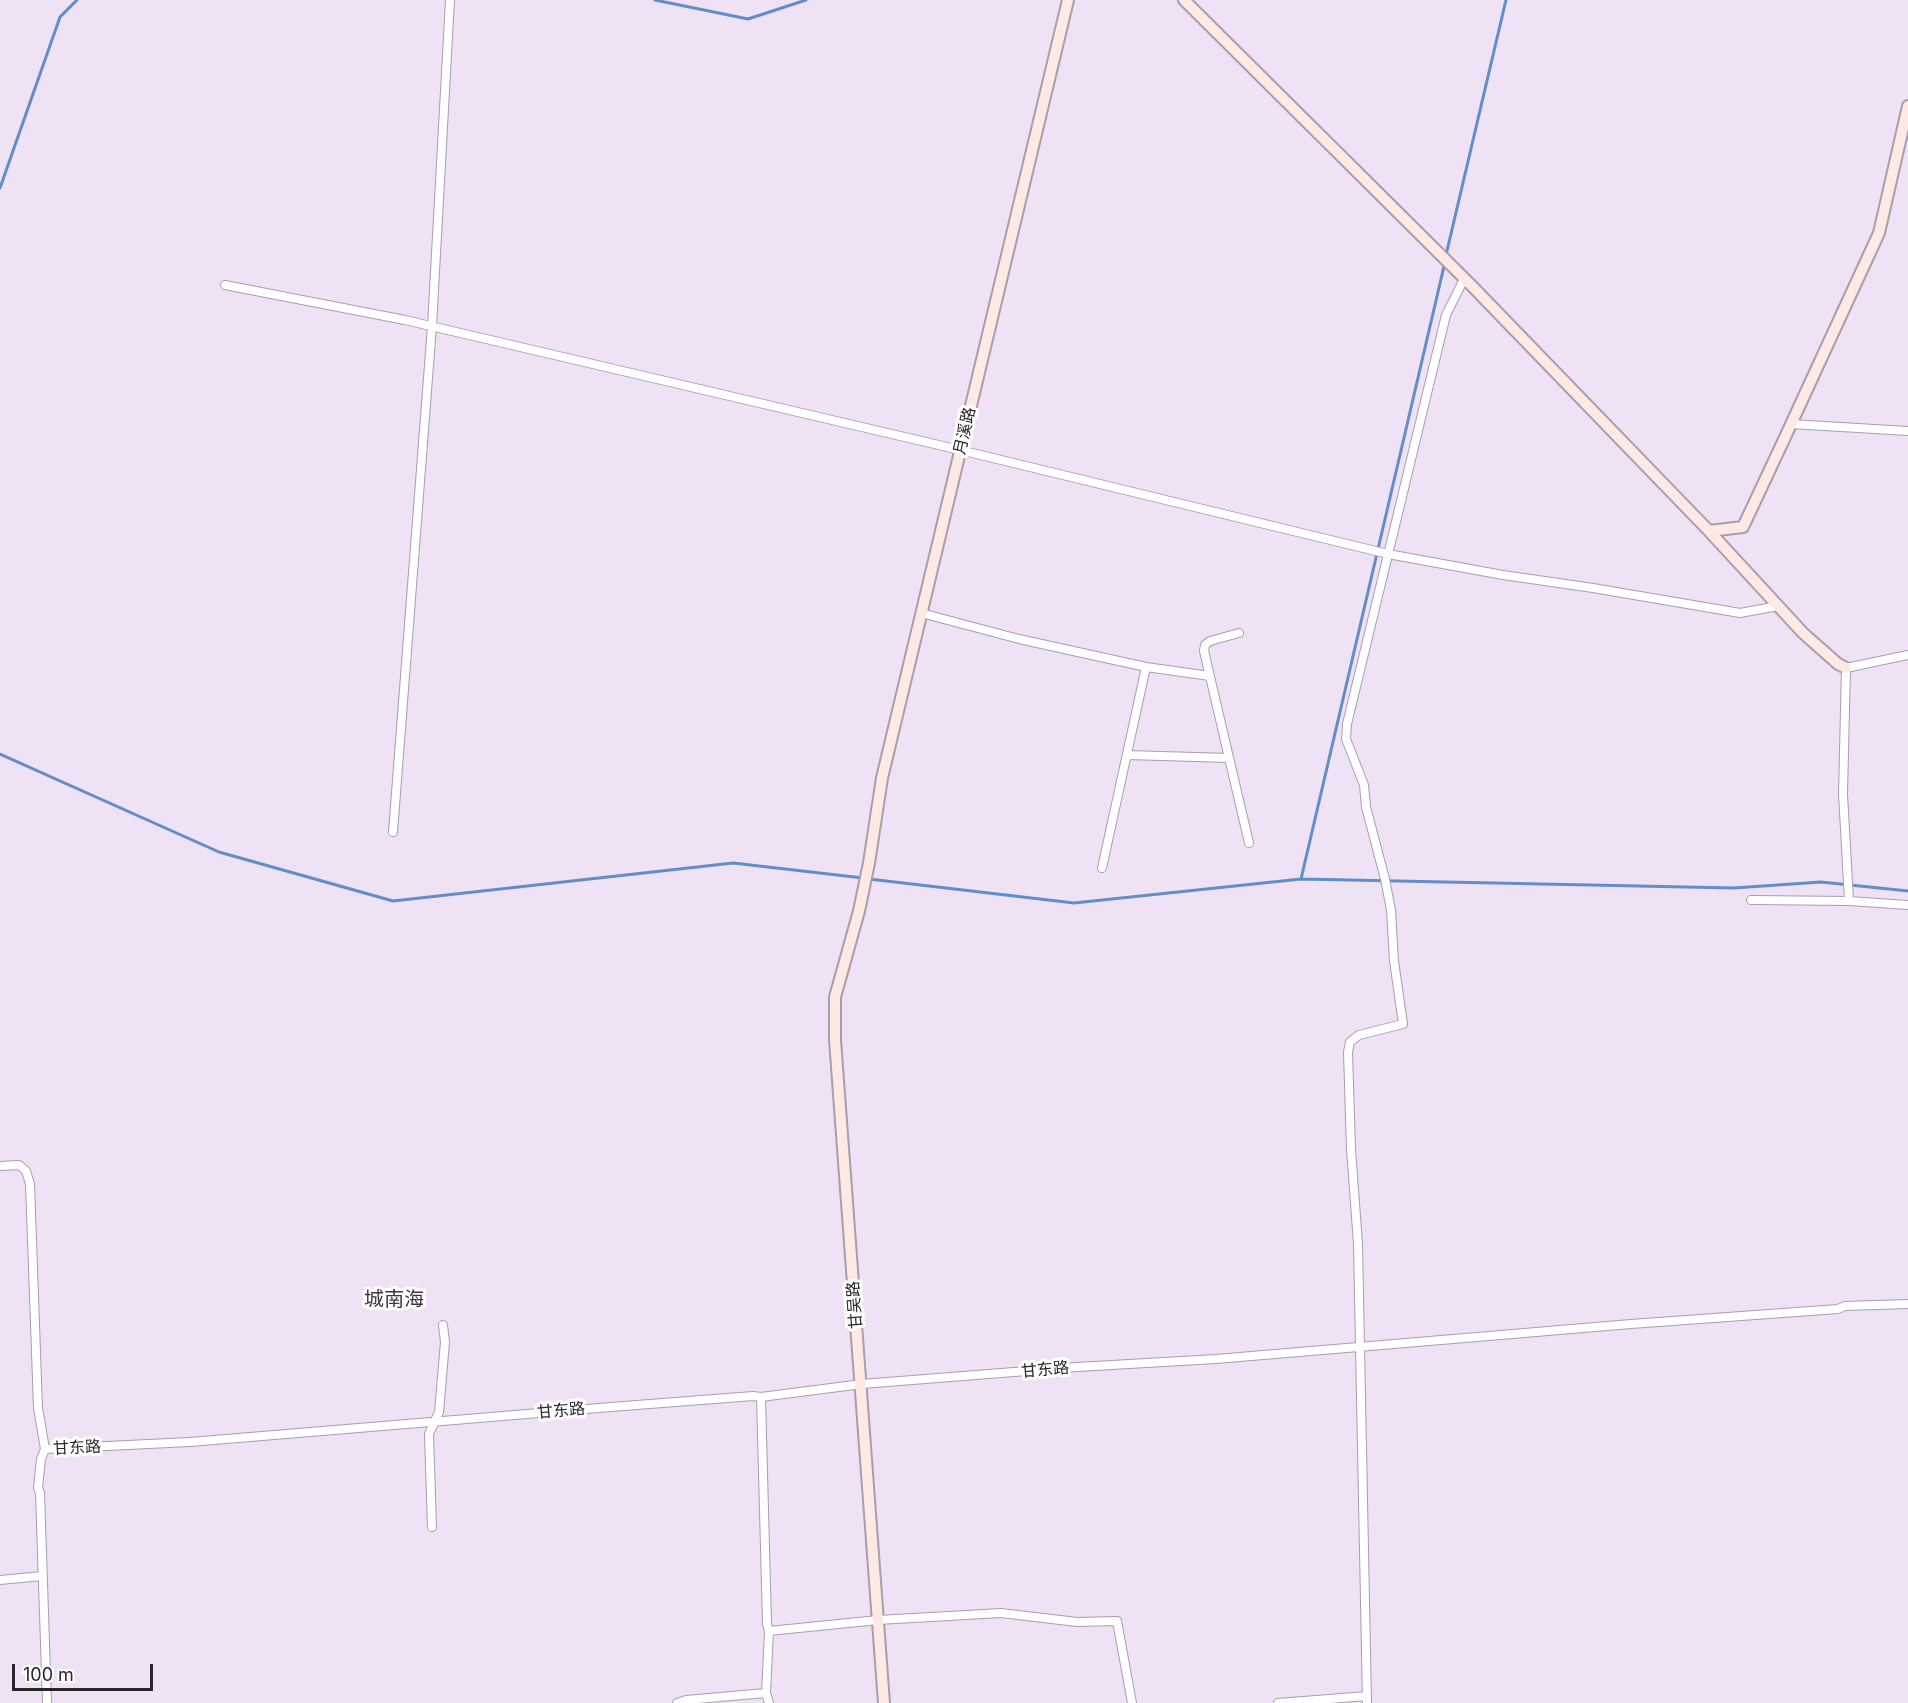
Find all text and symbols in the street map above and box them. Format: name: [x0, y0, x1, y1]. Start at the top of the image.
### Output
street label: 月溪路: [950, 405, 980, 457]
street label: 甘吴路: [844, 1280, 866, 1330]
district label: 城南海: [364, 1288, 424, 1312]
street label: 甘东路: [1020, 1358, 1070, 1382]
street label: 甘东路: [536, 1399, 586, 1423]
street label: 甘东路: [53, 1437, 101, 1459]
scale bar: [15, 1652, 156, 1690]
text: 100 m: [23, 1664, 74, 1685]

